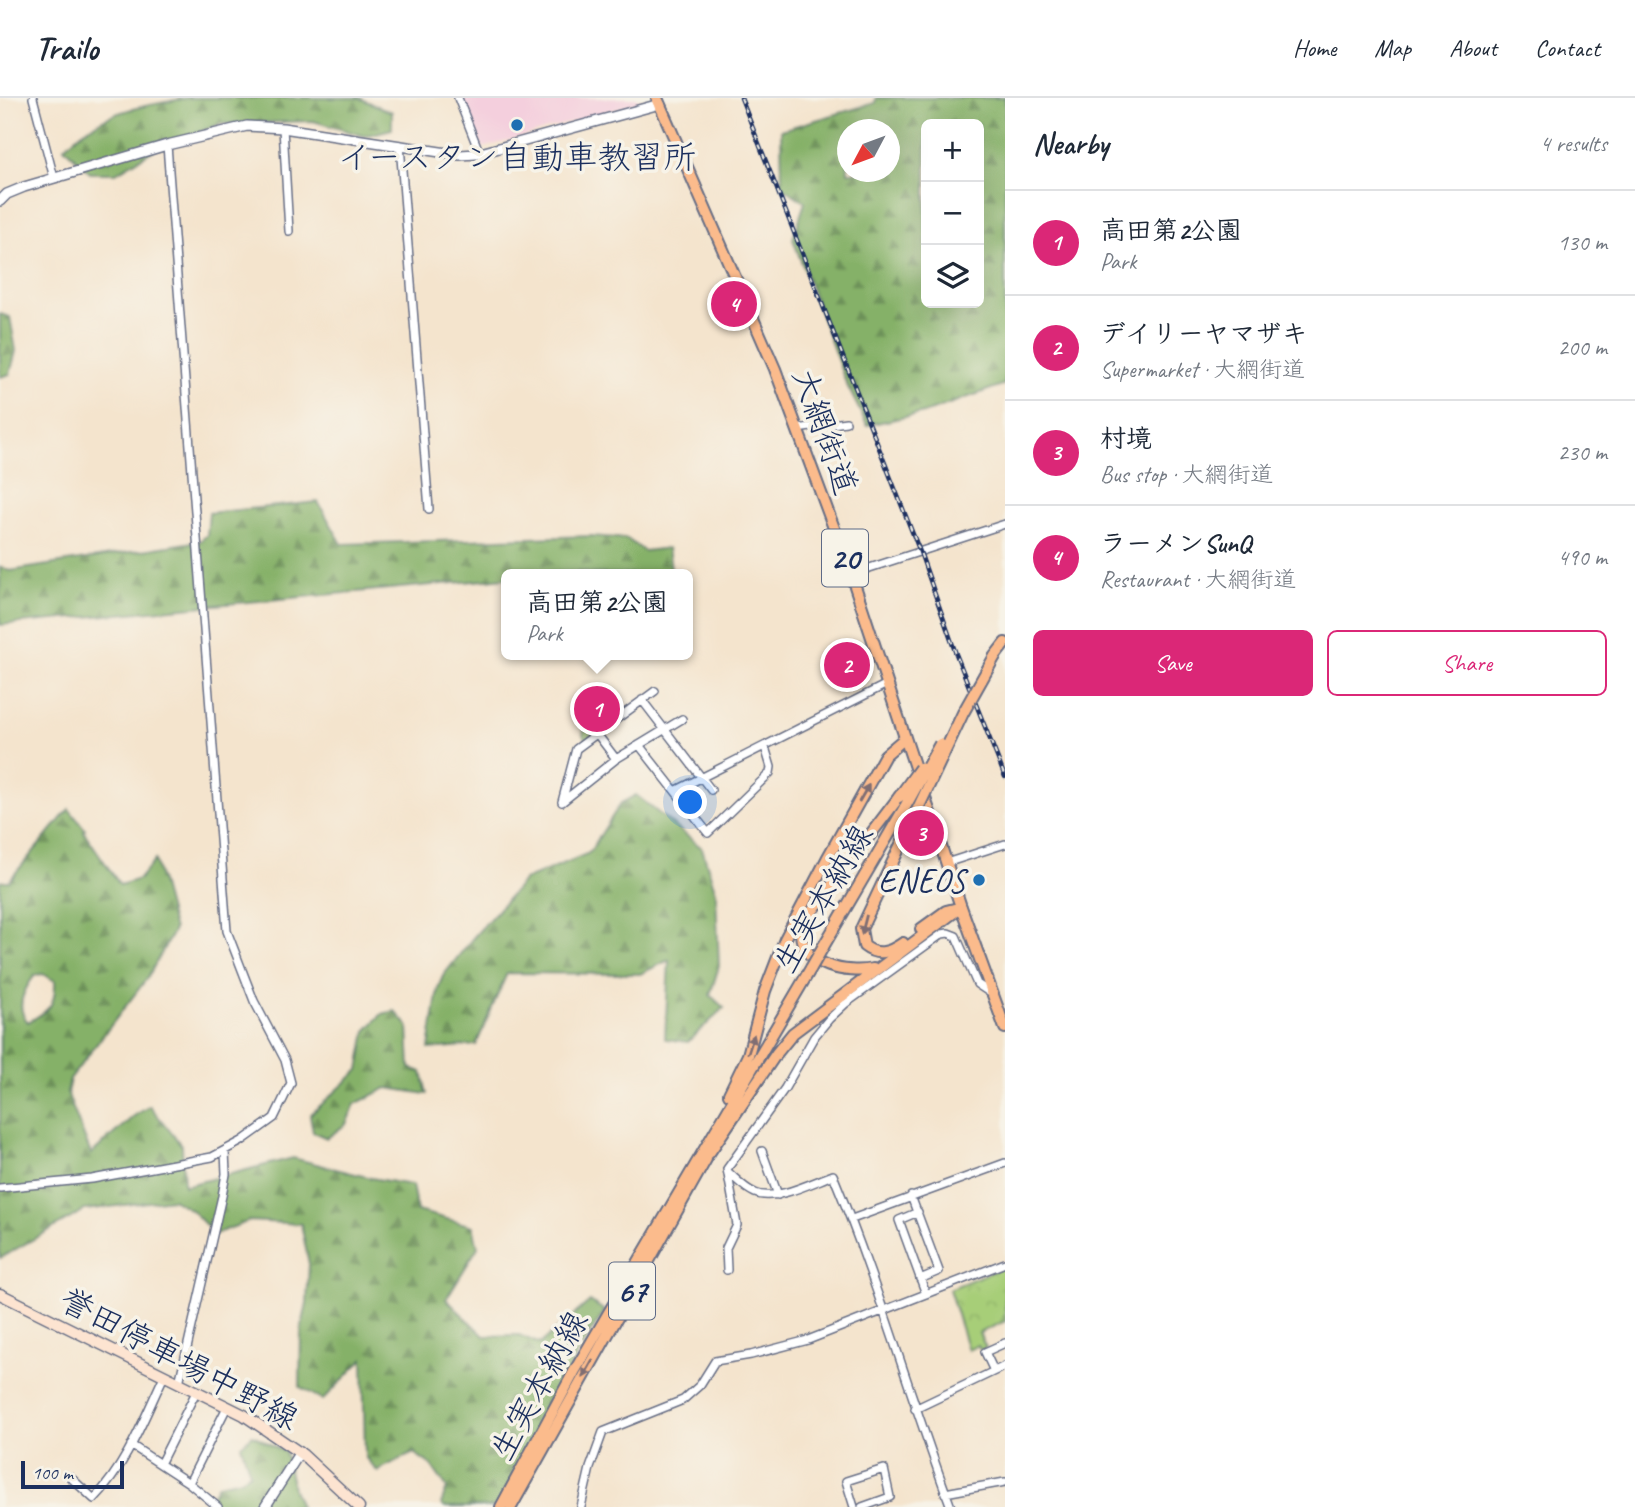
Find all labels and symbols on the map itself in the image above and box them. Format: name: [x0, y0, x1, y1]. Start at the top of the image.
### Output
marker: イースタン自動車教習所: [509, 117, 525, 133]
north arrow: [837, 119, 900, 182]
place label: イースタン自動車教習所: [337, 136, 697, 178]
pin: 4: [711, 278, 757, 330]
street label: 大網街道: [783, 362, 867, 501]
road number: 20: [822, 530, 868, 586]
pin: 2: [824, 639, 870, 691]
pin: 1: [574, 683, 620, 735]
one-way arrow: [858, 784, 870, 803]
your location: [673, 785, 707, 819]
pin: 3: [898, 807, 944, 859]
street label: 生実本納線: [763, 817, 882, 980]
place label: ENEOS: [878, 860, 969, 902]
marker: ENEOS: [971, 872, 987, 888]
one-way arrow: [858, 915, 869, 937]
one-way arrow: [746, 1033, 757, 1054]
road number: 67: [609, 1262, 655, 1320]
street label: 誉田停車場中野線: [53, 1278, 306, 1439]
street label: 生実本納線: [481, 1303, 597, 1468]
one-way arrow: [582, 1359, 594, 1379]
scale bar: [21, 1458, 124, 1490]

